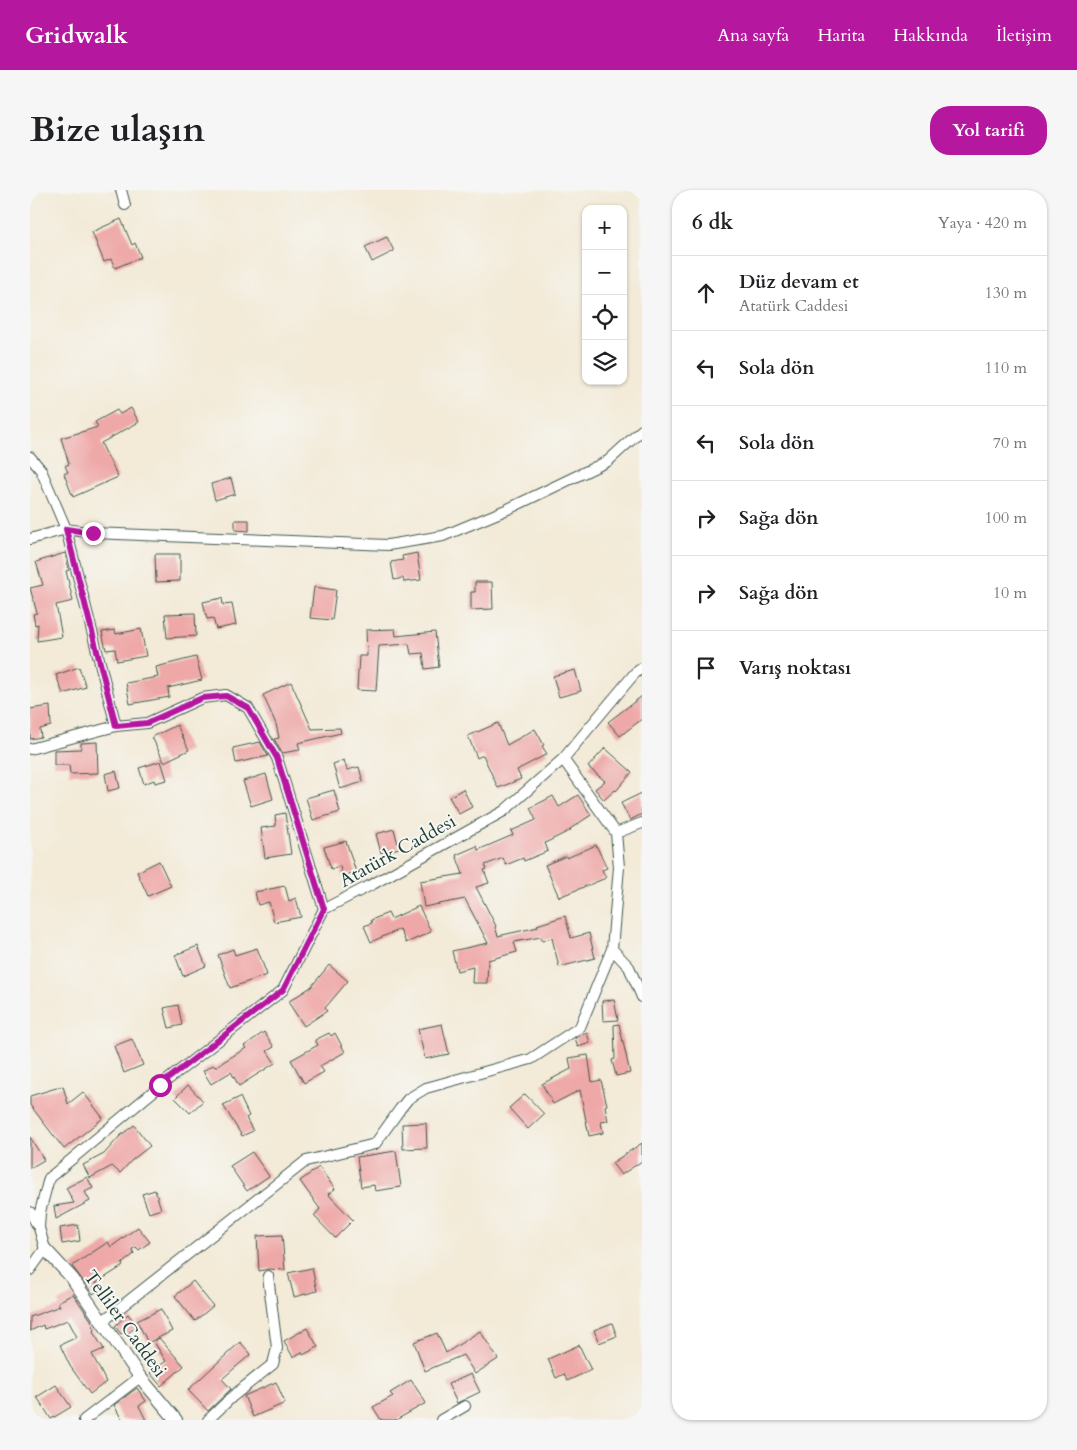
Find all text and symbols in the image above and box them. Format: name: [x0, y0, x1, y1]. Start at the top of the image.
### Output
text: Gridwalk: [25, 19, 128, 52]
text: Ana sayfa: [717, 23, 789, 48]
text: Harita: [817, 23, 865, 48]
text: Hakkında: [893, 23, 968, 48]
text: İletişim: [996, 23, 1052, 48]
text: Bize ulaşın: [30, 106, 205, 154]
button: Yol tarifi: [930, 106, 1047, 155]
map controls: [582, 205, 627, 385]
button: +: [582, 205, 627, 250]
text: 6 dk: [692, 208, 733, 237]
text: Yaya · 420 m: [938, 212, 1027, 234]
button: −: [582, 250, 627, 295]
text: Düz devam et: [739, 269, 859, 295]
icon: ahead: [692, 279, 720, 307]
text: 130 m: [985, 282, 1027, 304]
button: locate: [582, 295, 627, 340]
text: Atatürk Caddesi: [739, 295, 848, 317]
button: layers: [582, 340, 627, 385]
icon: left: [692, 354, 720, 382]
text: Sola dön: [739, 355, 814, 381]
text: 110 m: [985, 357, 1027, 379]
icon: left: [692, 429, 720, 457]
text: Sola dön: [739, 430, 814, 456]
text: 70 m: [993, 432, 1027, 454]
icon: right: [692, 504, 720, 532]
text: Sağa dön: [739, 505, 819, 531]
text: 100 m: [985, 507, 1027, 529]
route end: [82, 522, 105, 545]
icon: right: [692, 579, 720, 607]
text: Sağa dön: [739, 580, 819, 606]
text: 10 m: [993, 582, 1027, 604]
icon: arrive: [692, 654, 720, 682]
text: Varış noktası: [739, 655, 851, 681]
street label: Atatürk Caddesi: [334, 808, 460, 894]
route start: [149, 1074, 172, 1097]
street label: Telliler Caddesi: [78, 1265, 173, 1382]

